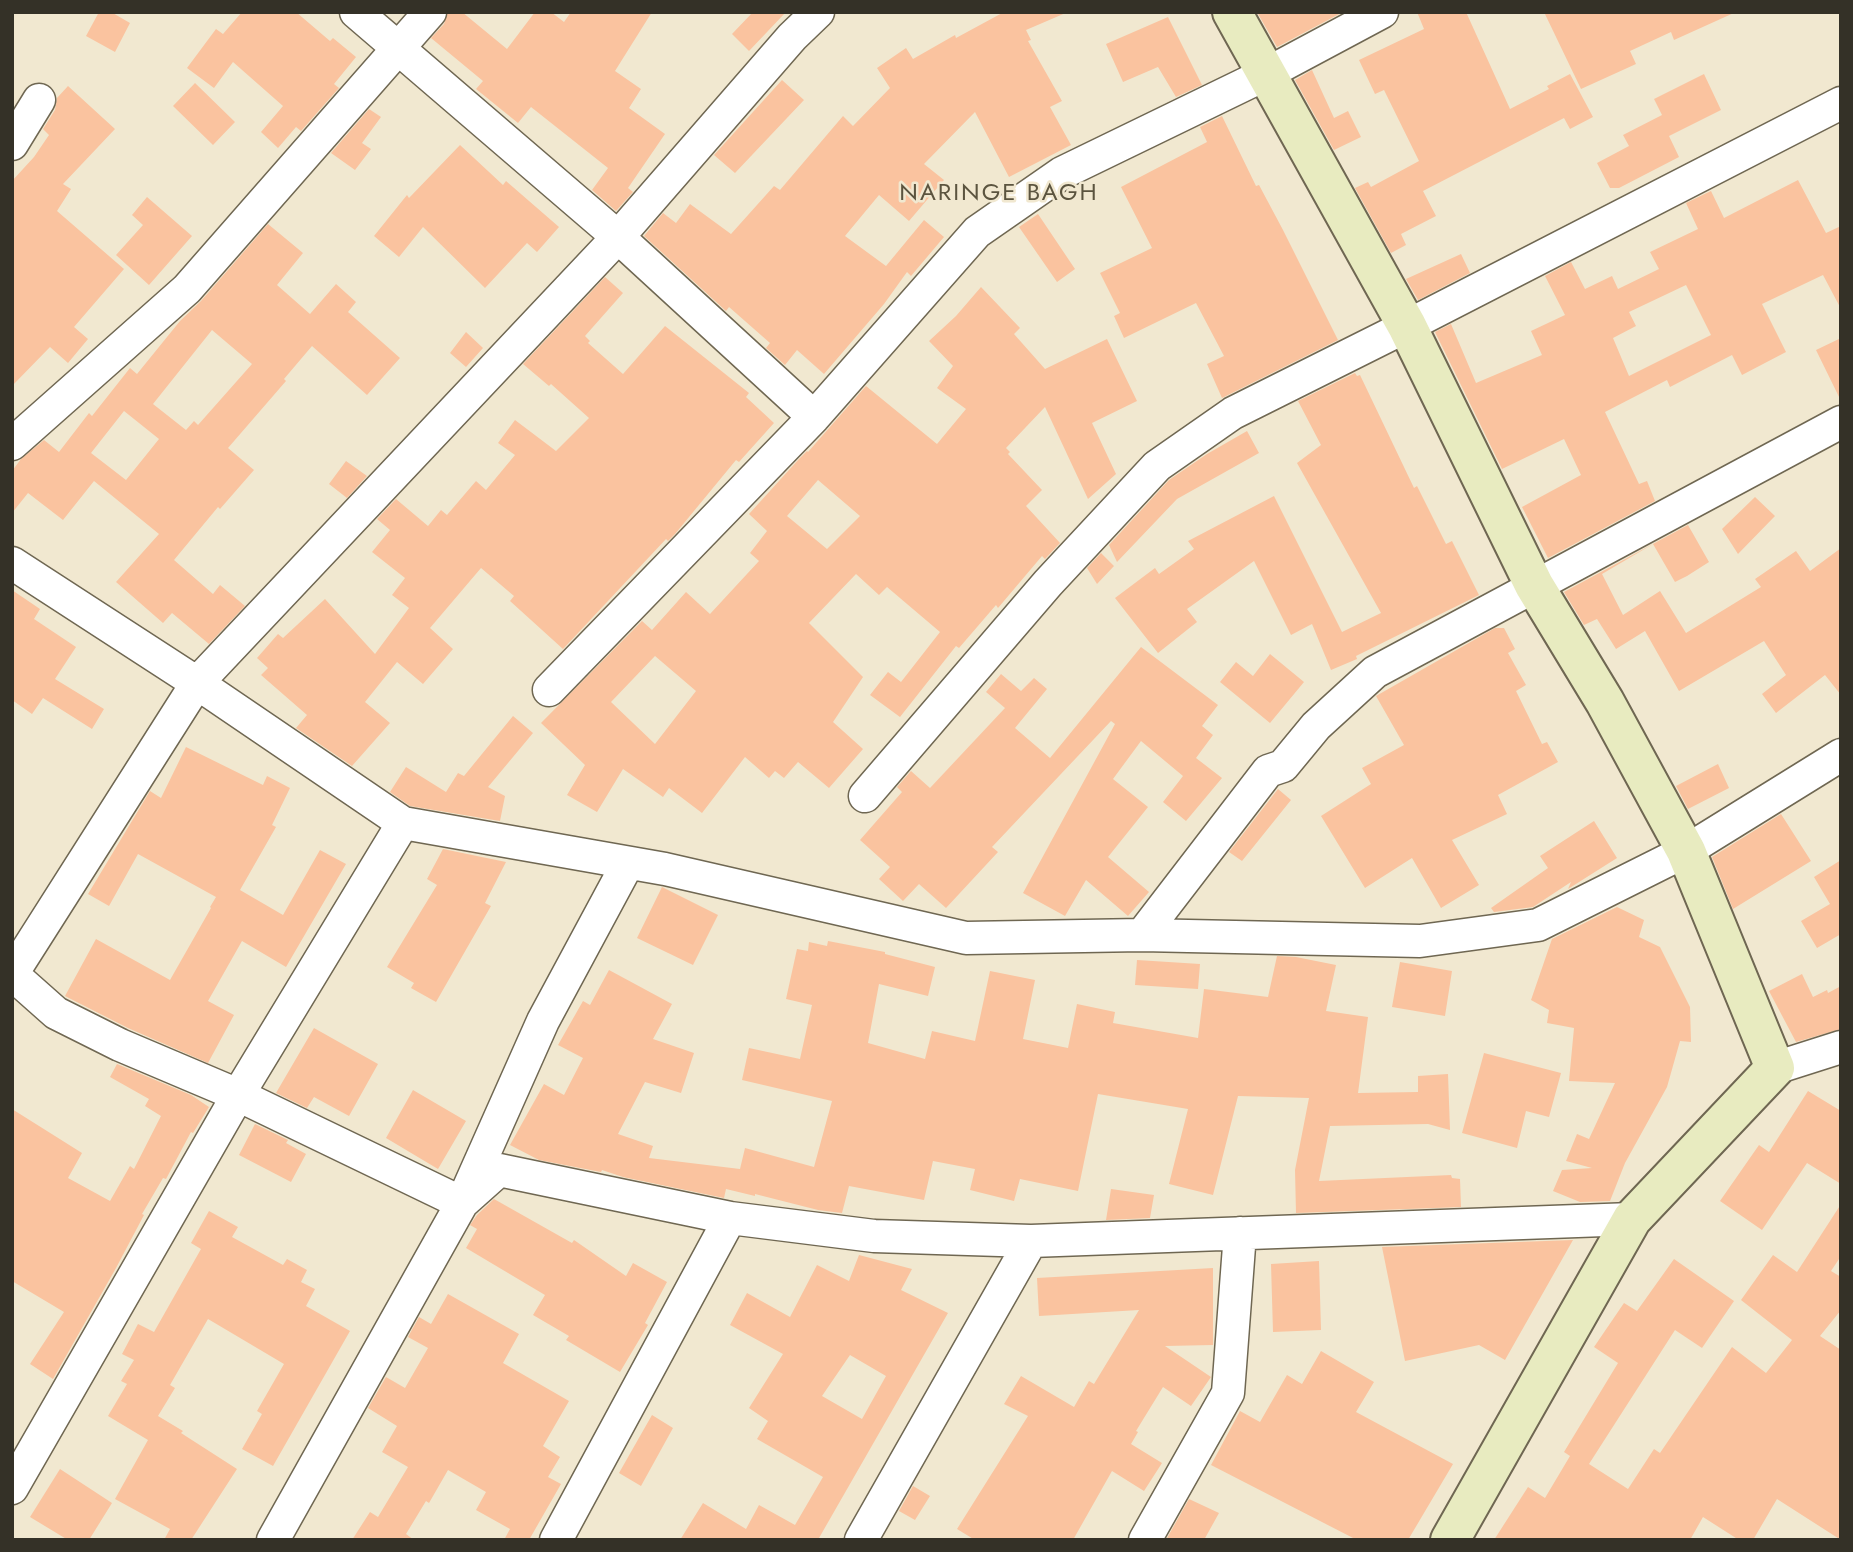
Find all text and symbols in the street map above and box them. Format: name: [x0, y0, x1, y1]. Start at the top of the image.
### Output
district label: NARINGE BAGH: [901, 180, 1097, 208]

